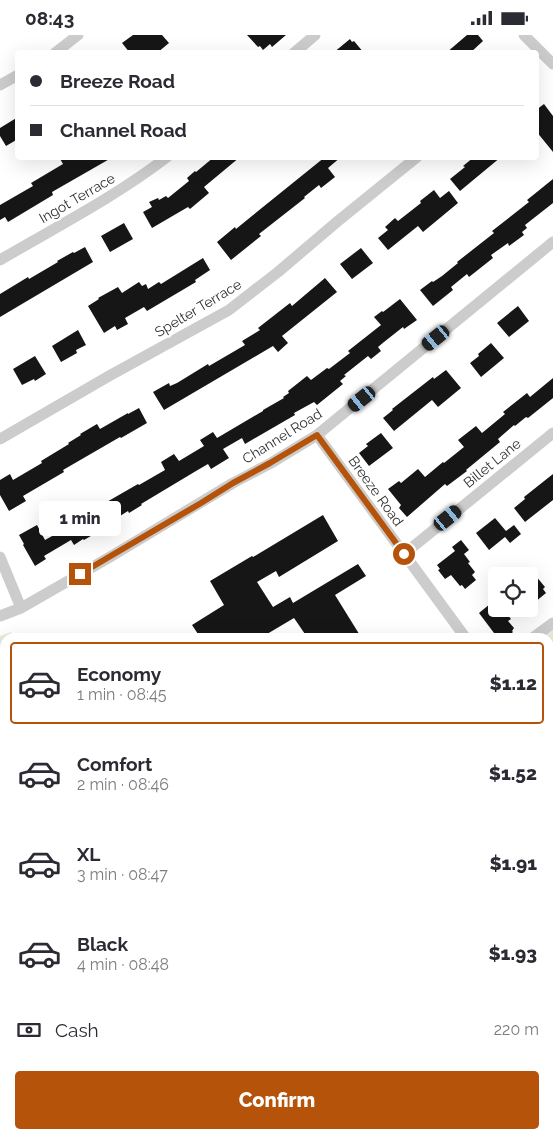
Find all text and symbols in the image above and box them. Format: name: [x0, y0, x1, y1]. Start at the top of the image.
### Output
text: 08:43: [25, 7, 74, 29]
text: Breeze Road: [60, 70, 175, 92]
text: Channel Road: [60, 119, 187, 141]
street label: Ingot Terrace: [36, 170, 118, 226]
street label: Spelter Terrace: [152, 276, 244, 340]
car: [419, 323, 452, 353]
car: [345, 384, 378, 414]
street label: Channel Road: [239, 405, 325, 467]
street label: Billet Lane: [460, 435, 524, 491]
street label: Breeze Road: [345, 453, 407, 529]
callout: 1 min: [39, 501, 121, 537]
car: [431, 503, 464, 533]
text: 1 min: [59, 509, 101, 528]
route start: [393, 543, 415, 565]
route end: [69, 563, 91, 585]
map controls: [488, 567, 538, 617]
button: locate: [488, 567, 538, 617]
icon: car: [17, 661, 62, 706]
text: Economy: [77, 663, 161, 685]
text: $1.12: [490, 672, 537, 694]
text: 1 min · 08:45: [77, 685, 166, 704]
icon: car: [17, 751, 62, 796]
text: Comfort: [77, 753, 152, 775]
text: $1.52: [489, 762, 537, 784]
text: 2 min · 08:46: [77, 775, 169, 794]
icon: car: [17, 841, 62, 886]
text: XL: [77, 843, 100, 865]
text: $1.91: [489, 852, 537, 874]
text: 3 min · 08:47: [77, 865, 168, 884]
icon: car: [17, 931, 62, 976]
text: Black: [77, 933, 128, 955]
text: $1.93: [488, 942, 537, 964]
text: 4 min · 08:48: [77, 955, 169, 974]
icon: cash: [15, 1016, 43, 1044]
text: Cash: [55, 1019, 99, 1041]
text: 220 m: [494, 1020, 539, 1039]
button: Confirm: [15, 1071, 539, 1129]

